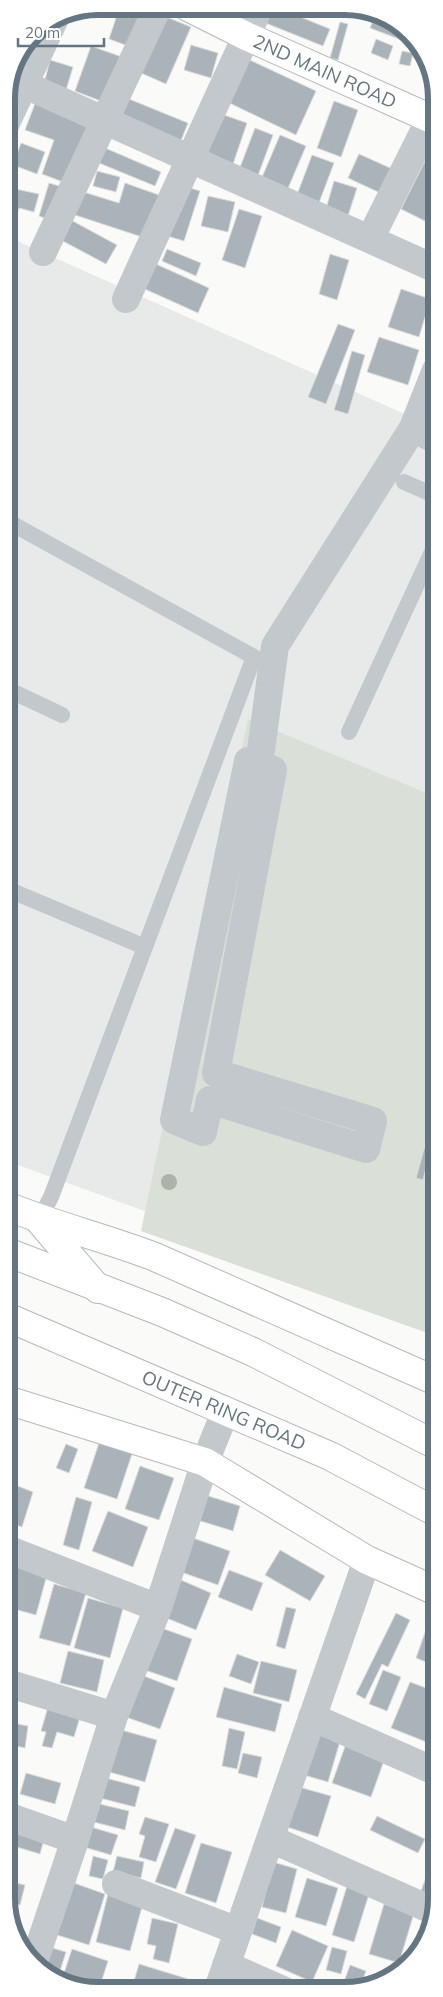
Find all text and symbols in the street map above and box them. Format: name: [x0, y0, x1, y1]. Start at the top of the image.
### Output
scale bar: [18, 15, 104, 47]
text: 20 m: [25, 23, 60, 42]
street label: 2ND MAIN ROAD: [249, 29, 401, 113]
street label: OUTER RING ROAD: [138, 1365, 310, 1455]

